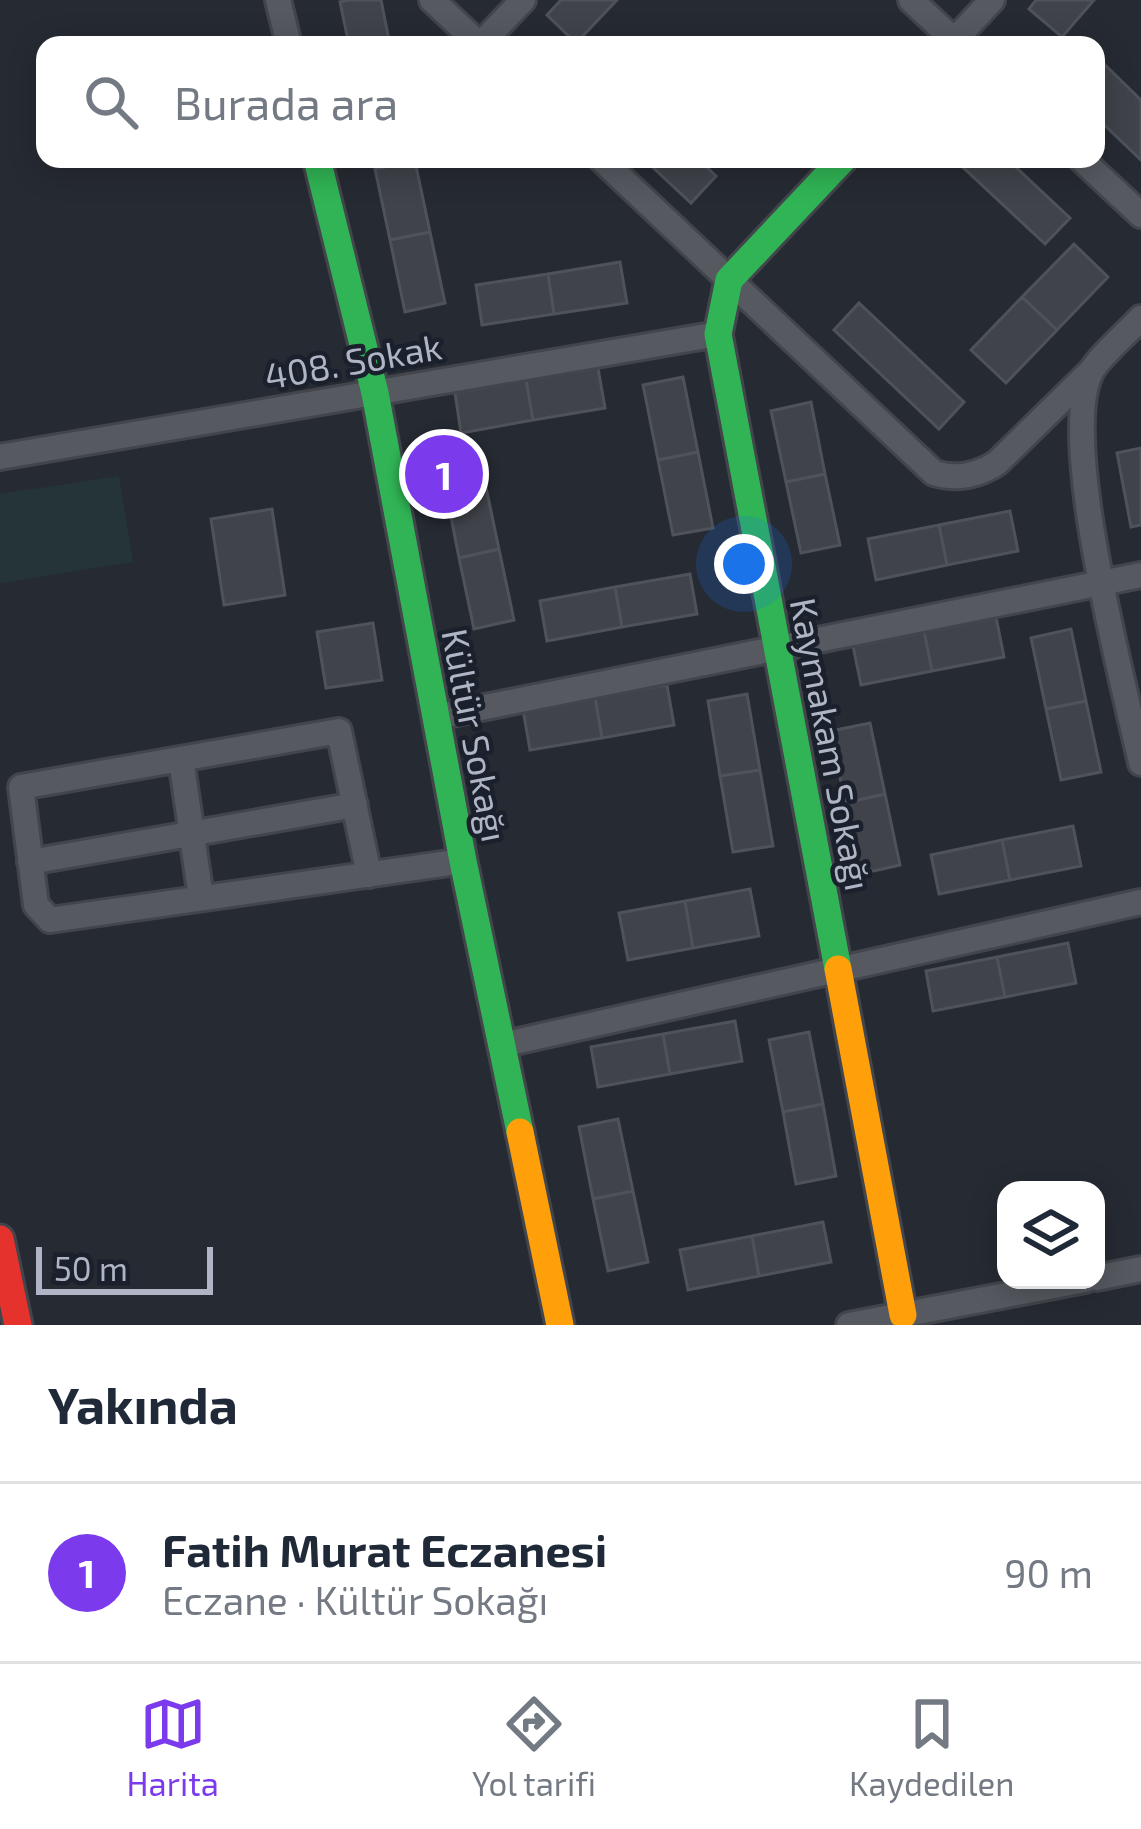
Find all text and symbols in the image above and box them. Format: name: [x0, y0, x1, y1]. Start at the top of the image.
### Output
search box: [36, 36, 1105, 168]
icon: search: [78, 69, 144, 135]
text: Burada ara: [174, 75, 398, 129]
street label: 408. Sokak: [261, 323, 445, 397]
pin: 1: [405, 429, 483, 519]
your location: [714, 534, 774, 594]
street label: Kaymakam Sokağı: [783, 594, 881, 894]
street label: Kültür Sokağı: [434, 625, 518, 845]
map controls: [997, 1181, 1105, 1289]
button: layers: [997, 1181, 1105, 1289]
scale bar: [36, 1241, 213, 1294]
text: 50 m: [54, 1248, 128, 1288]
text: Yakında: [48, 1373, 238, 1434]
text: Fatih Murat Eczanesi: [162, 1522, 607, 1576]
text: 1: [79, 1549, 95, 1596]
text: 90 m: [1004, 1549, 1093, 1596]
text: Eczane · Kültür Sokağı: [162, 1576, 548, 1623]
tab: Harita: [127, 1691, 219, 1803]
tab: Yol tarifi: [472, 1691, 596, 1803]
tab: Kaydedilen: [849, 1691, 1014, 1803]

